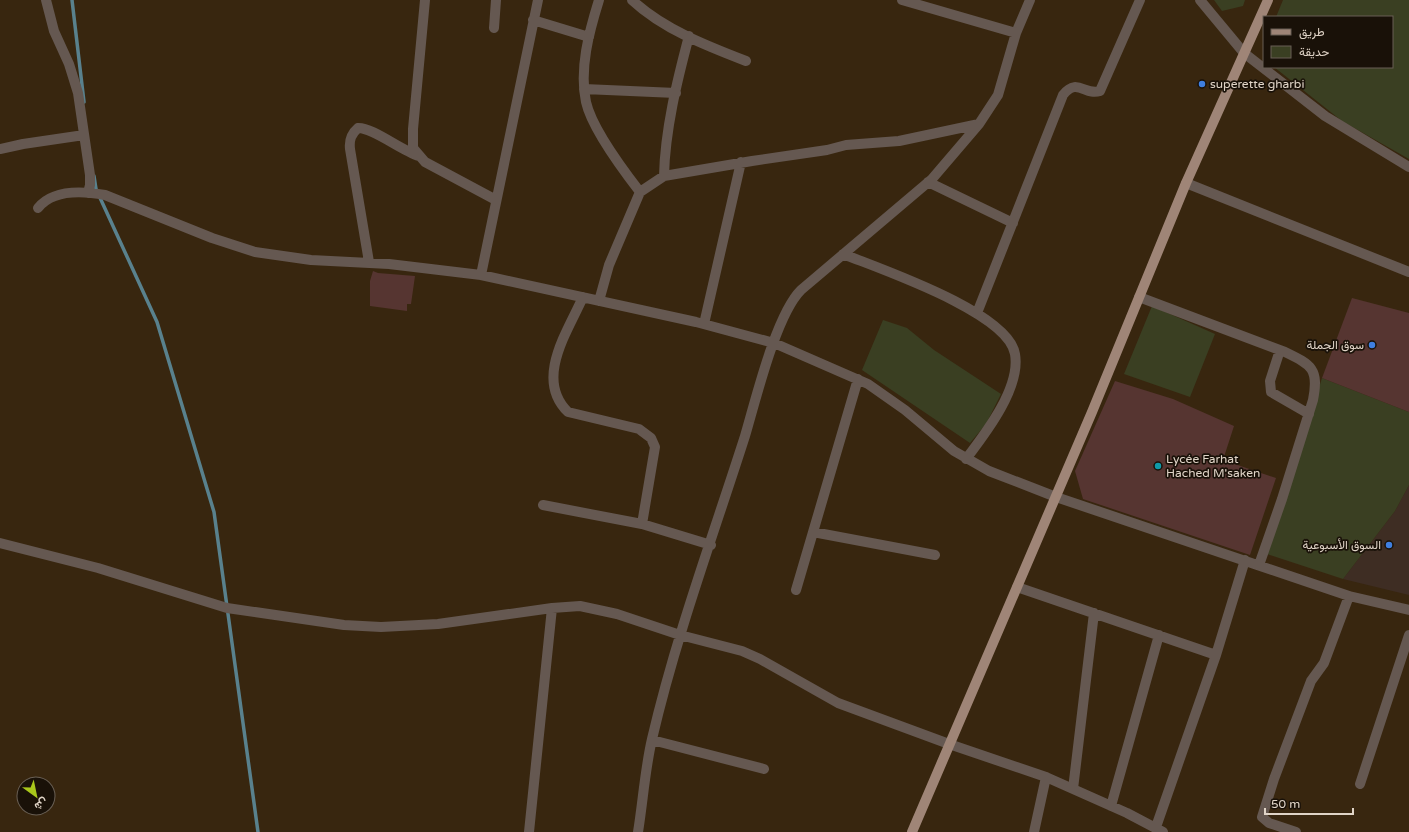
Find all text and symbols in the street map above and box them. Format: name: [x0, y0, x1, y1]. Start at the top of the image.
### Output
legend: [1263, 16, 1393, 68]
text: طريق: [1299, 25, 1325, 40]
text: حديقة: [1299, 45, 1329, 59]
place label: superette gharbi: [1210, 77, 1304, 91]
marker: superette gharbi: [1197, 79, 1207, 89]
place label: سوق الجملة: [1306, 338, 1364, 353]
marker: سوق الجملة: [1367, 340, 1377, 350]
place label: Lycée Farhat Hached M'saken: [1166, 452, 1260, 480]
marker: Lycée Farhat Hached M'saken: [1153, 461, 1163, 471]
place label: السوق اﻷسبوعية: [1302, 538, 1381, 553]
marker: السوق اﻷسبوعية: [1384, 540, 1394, 550]
north arrow: [16, 776, 56, 816]
scale bar: [1265, 790, 1353, 816]
text: ش: [32, 795, 50, 813]
text: 50 m: [1271, 797, 1300, 811]

